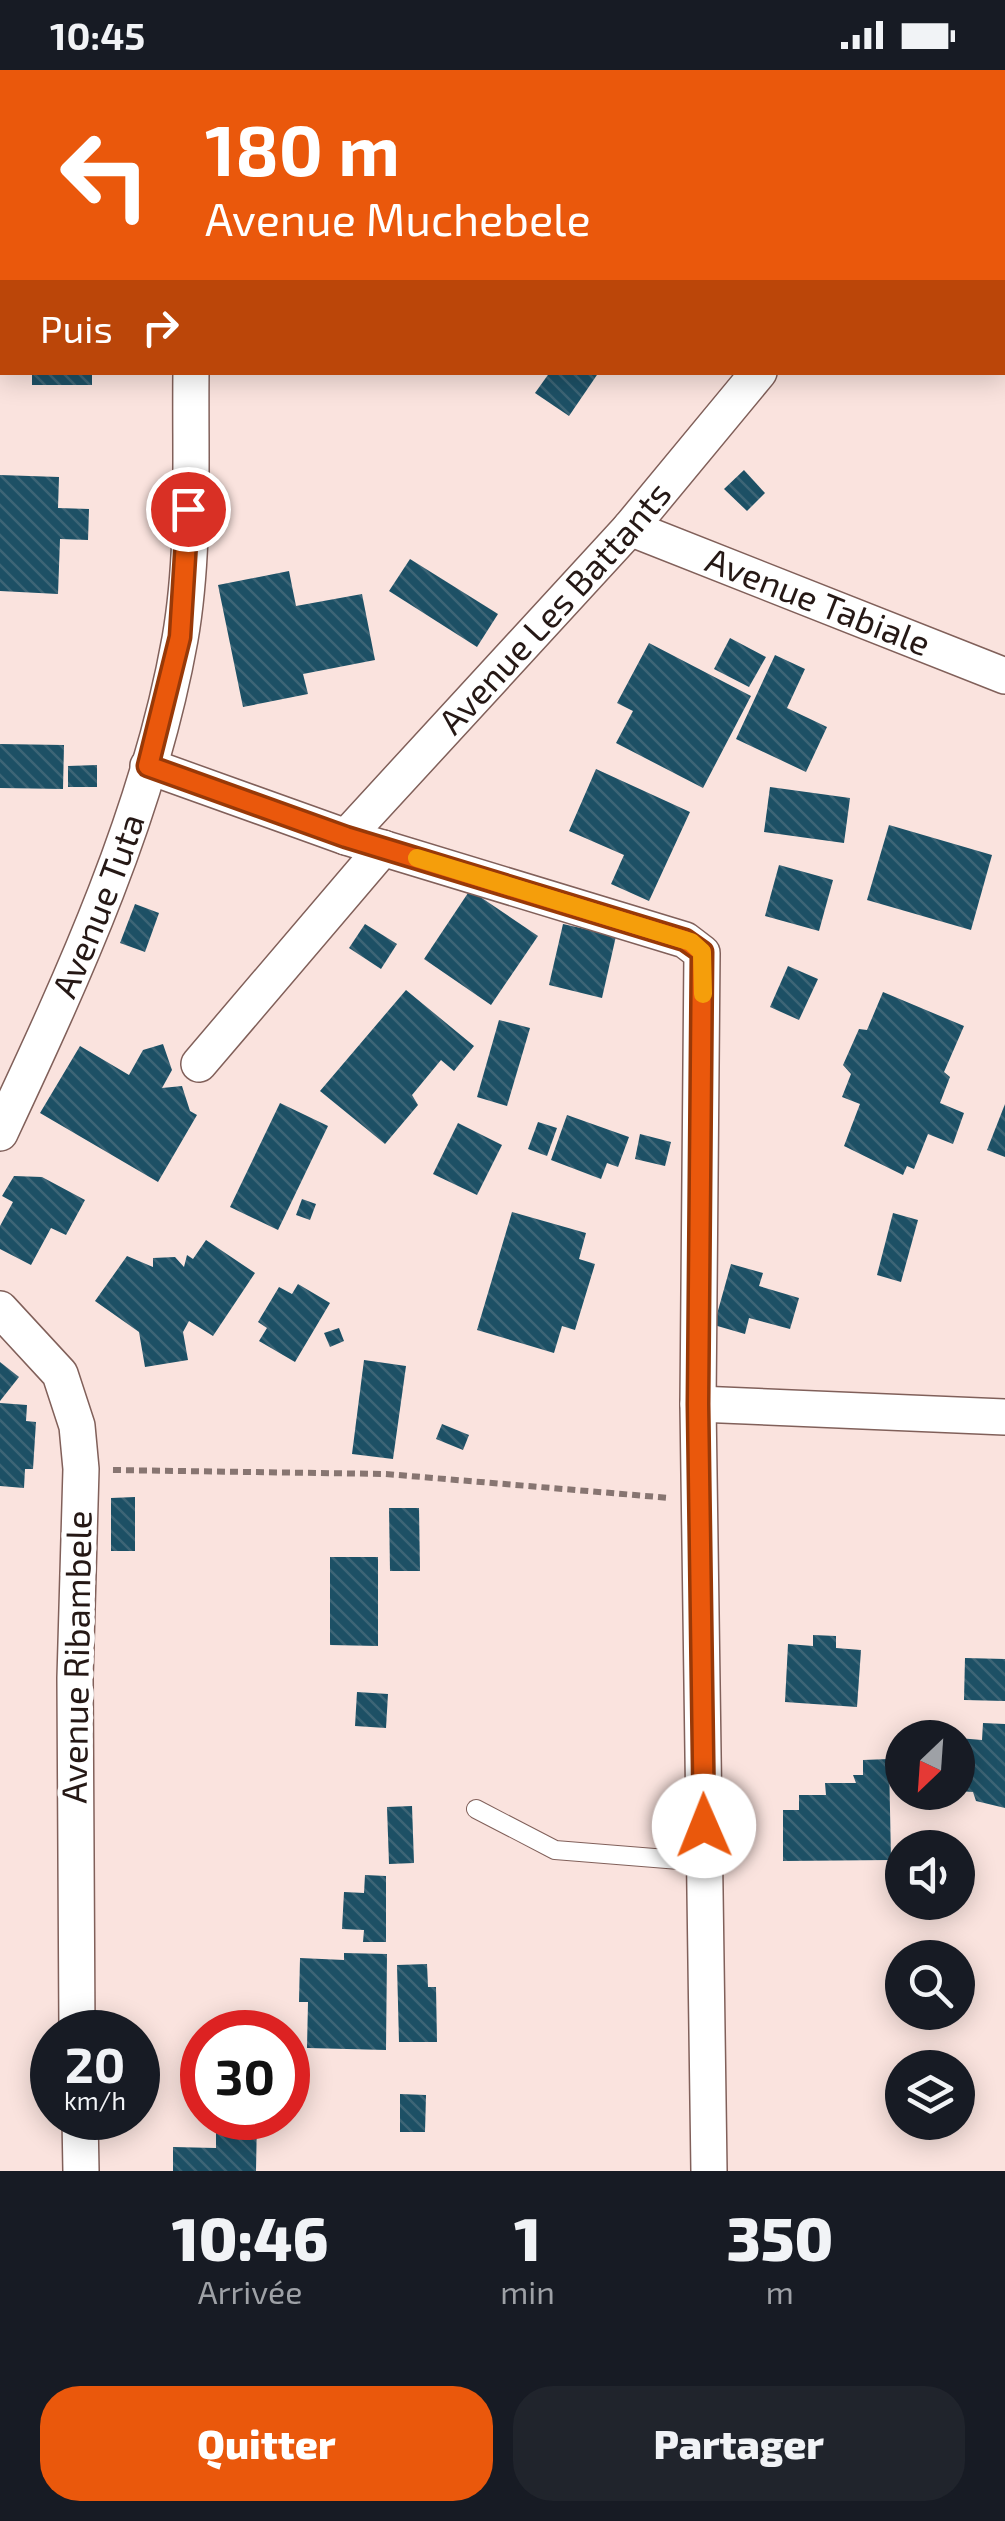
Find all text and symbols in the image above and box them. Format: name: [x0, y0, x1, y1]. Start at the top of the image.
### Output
text: 10:45: [50, 12, 145, 58]
text: 180 m: [205, 106, 400, 190]
icon: left: [40, 110, 170, 240]
text: Avenue Muchebele: [205, 191, 591, 245]
icon: right: [133, 300, 188, 355]
text: Puis: [40, 305, 113, 351]
pin: [146, 467, 231, 552]
street label: Avenue Les Battants: [429, 472, 679, 742]
icon: arrive: [161, 482, 216, 537]
street label: Avenue Tabiale: [700, 537, 937, 663]
street label: Avenue Tuta: [42, 808, 152, 1003]
street label: Avenue Ribambele: [51, 1510, 99, 1804]
north arrow: [885, 1720, 975, 1810]
map controls: [885, 1720, 975, 2140]
position arrow: [652, 1774, 756, 1878]
button: sound: [885, 1830, 975, 1920]
button: search: [885, 1940, 975, 2030]
speed limit sign: 30: [180, 2010, 310, 2140]
text: 20: [65, 2033, 125, 2093]
button: layers: [885, 2050, 975, 2140]
text: km/h: [64, 2085, 126, 2115]
text: 10:46: [172, 2201, 329, 2273]
text: 1: [514, 2201, 541, 2273]
text: 350: [726, 2201, 833, 2273]
text: Arrivée: [198, 2272, 302, 2310]
text: min: [500, 2272, 555, 2310]
text: m: [766, 2272, 794, 2310]
button: Quitter: [40, 2386, 493, 2501]
button: Partager: [513, 2386, 965, 2501]

